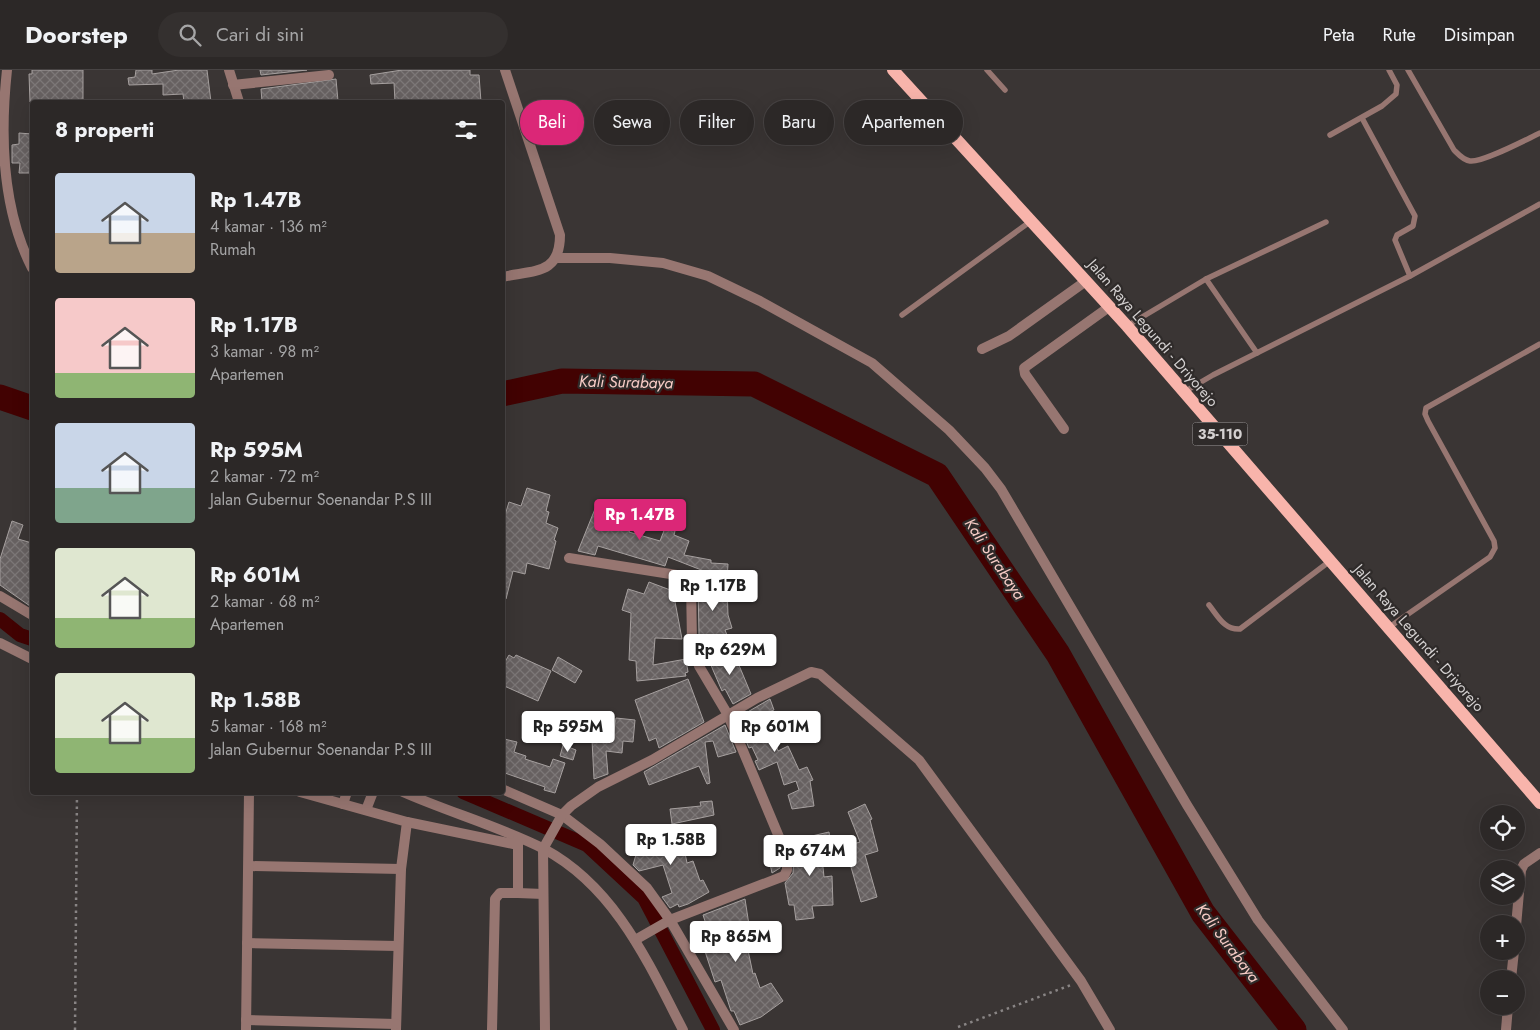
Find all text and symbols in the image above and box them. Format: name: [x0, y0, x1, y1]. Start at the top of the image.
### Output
search box: [158, 12, 508, 57]
text: Doorstep: [25, 17, 128, 52]
icon: search: [176, 21, 204, 49]
text: Cari di sini: [216, 21, 304, 48]
text: Peta: [1323, 22, 1355, 48]
text: Rute: [1383, 22, 1416, 48]
text: Disimpan: [1444, 22, 1515, 48]
chip: Beli: [520, 100, 584, 145]
chip: Sewa: [594, 100, 670, 145]
chip: Filter: [680, 100, 754, 145]
chip: Baru: [764, 100, 834, 145]
chip: Apartemen: [844, 100, 963, 145]
text: 8 properti: [55, 115, 154, 145]
icon: filters: [452, 116, 480, 144]
text: Rp 1.47B: [210, 185, 302, 215]
icon: home: [95, 193, 155, 253]
text: 4 kamar · 136 m²: [210, 215, 327, 238]
text: Rumah: [210, 238, 256, 261]
street label: Jalan Raya Legundi - Driyorejo: [1081, 253, 1223, 412]
text: Rp 1.17B: [210, 310, 298, 340]
icon: home: [95, 318, 155, 378]
text: 3 kamar · 98 m²: [210, 340, 319, 363]
text: Apartemen: [210, 363, 284, 386]
water label: Kali Surabaya: [579, 370, 673, 394]
road number: 35-110: [1192, 422, 1248, 446]
text: Rp 595M: [210, 435, 303, 465]
icon: home: [95, 443, 155, 503]
text: 2 kamar · 72 m²: [210, 465, 319, 488]
text: Jalan Gubernur Soenandar P.S III: [210, 488, 432, 511]
pin: Rp 1.47B: [588, 498, 692, 541]
text: Rp 1.47B: [605, 503, 675, 526]
water label: Kali Surabaya: [959, 514, 1031, 605]
street label: Jalan Raya Legundi - Driyorejo: [1347, 558, 1489, 717]
text: Rp 601M: [210, 560, 300, 590]
icon: home: [95, 568, 155, 628]
pin: Rp 1.17B: [661, 570, 765, 612]
text: Rp 1.17B: [680, 574, 746, 597]
text: 2 kamar · 68 m²: [210, 590, 319, 613]
text: Apartemen: [210, 613, 284, 636]
pin: Rp 629M: [684, 634, 776, 676]
text: Rp 629M: [694, 638, 766, 661]
text: Rp 1.58B: [210, 685, 301, 715]
icon: home: [95, 693, 155, 753]
pin: Rp 595M: [522, 710, 614, 753]
pin: Rp 601M: [729, 710, 821, 753]
text: 5 kamar · 168 m²: [210, 715, 327, 738]
text: Rp 595M: [533, 715, 603, 738]
text: Rp 601M: [741, 715, 809, 738]
text: Jalan Gubernur Soenandar P.S III: [210, 738, 432, 761]
map controls: [1480, 805, 1525, 1015]
button: locate: [1480, 805, 1525, 850]
pin: Rp 1.58B: [619, 824, 723, 866]
text: Rp 1.58B: [636, 828, 706, 851]
pin: Rp 674M: [764, 834, 856, 877]
text: Rp 674M: [775, 839, 845, 862]
button: layers: [1480, 860, 1525, 905]
water label: Kali Surabaya: [1190, 898, 1266, 988]
button: +: [1480, 915, 1525, 960]
pin: Rp 865M: [690, 920, 782, 963]
text: Rp 865M: [701, 925, 771, 948]
button: −: [1480, 970, 1525, 1015]

